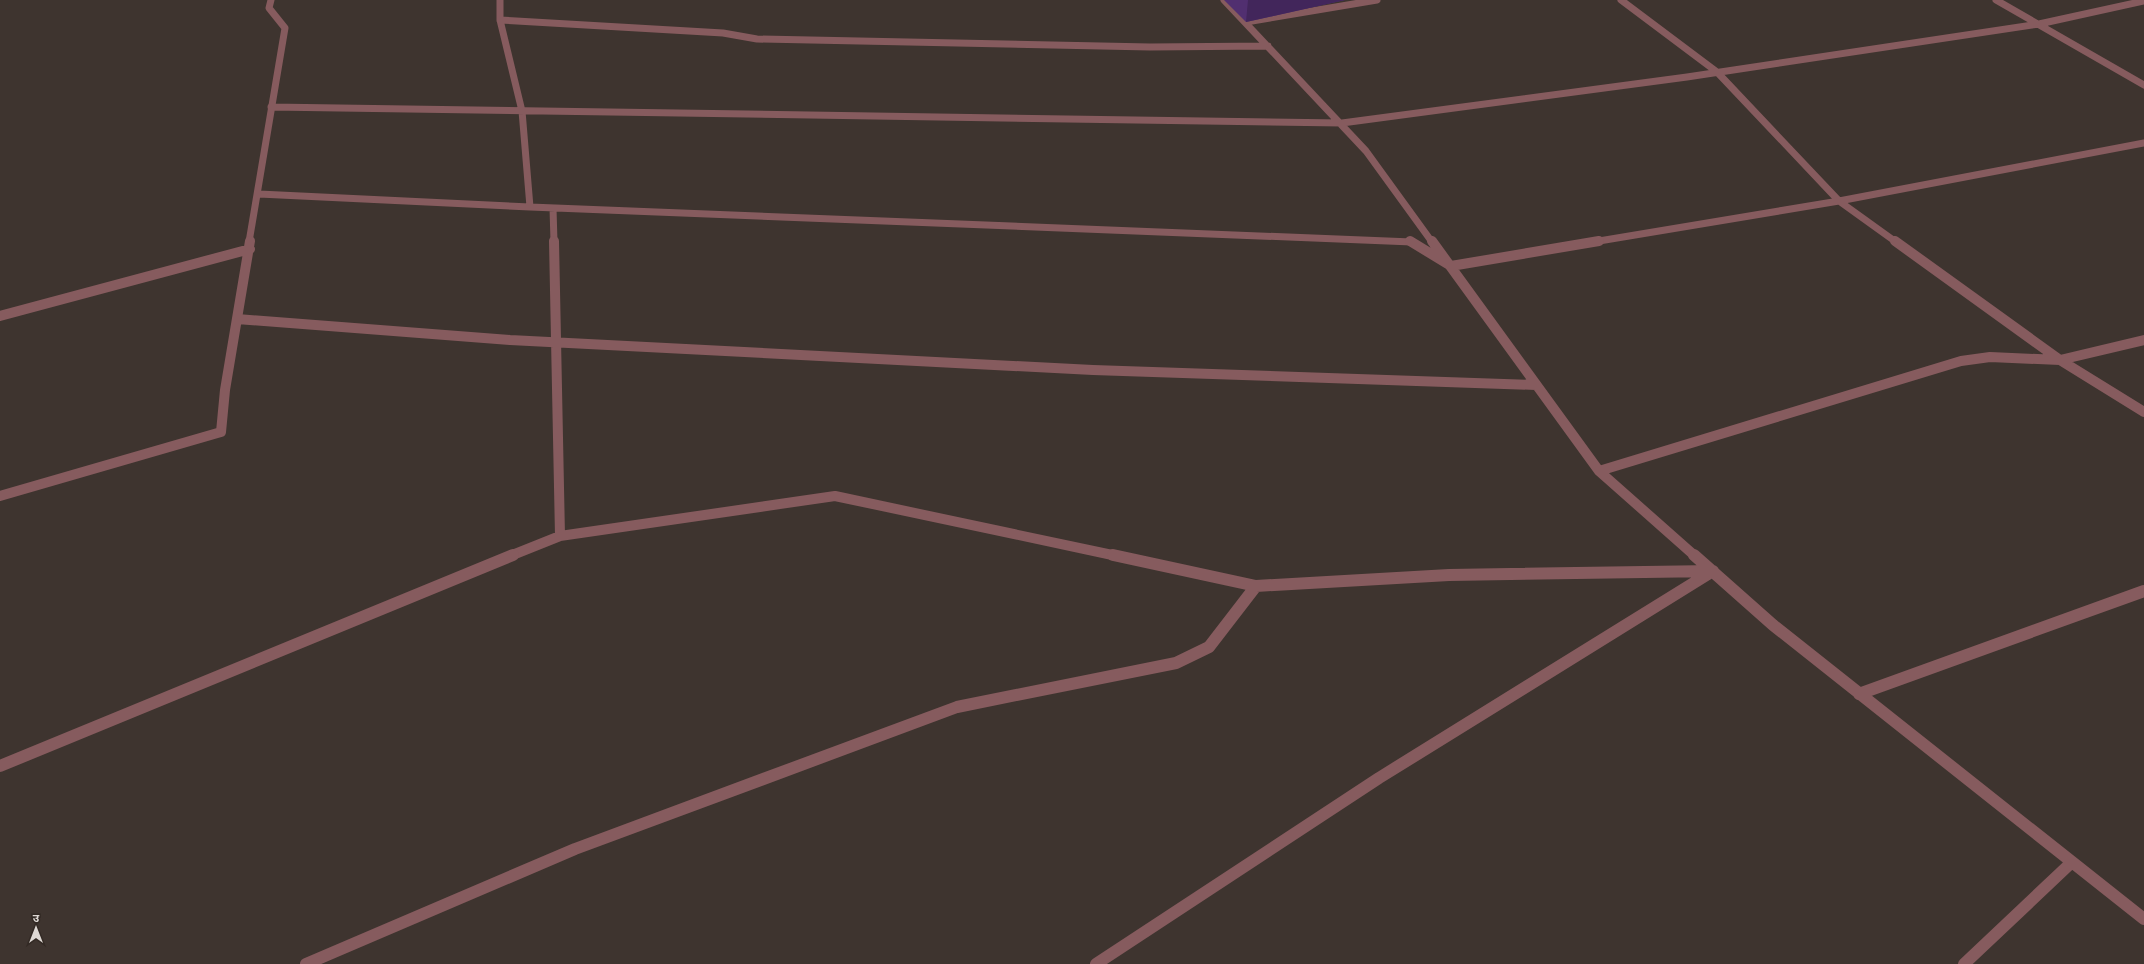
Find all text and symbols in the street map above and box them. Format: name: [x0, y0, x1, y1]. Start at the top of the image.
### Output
north arrow: [16, 908, 56, 948]
text: उ: [33, 913, 40, 924]

